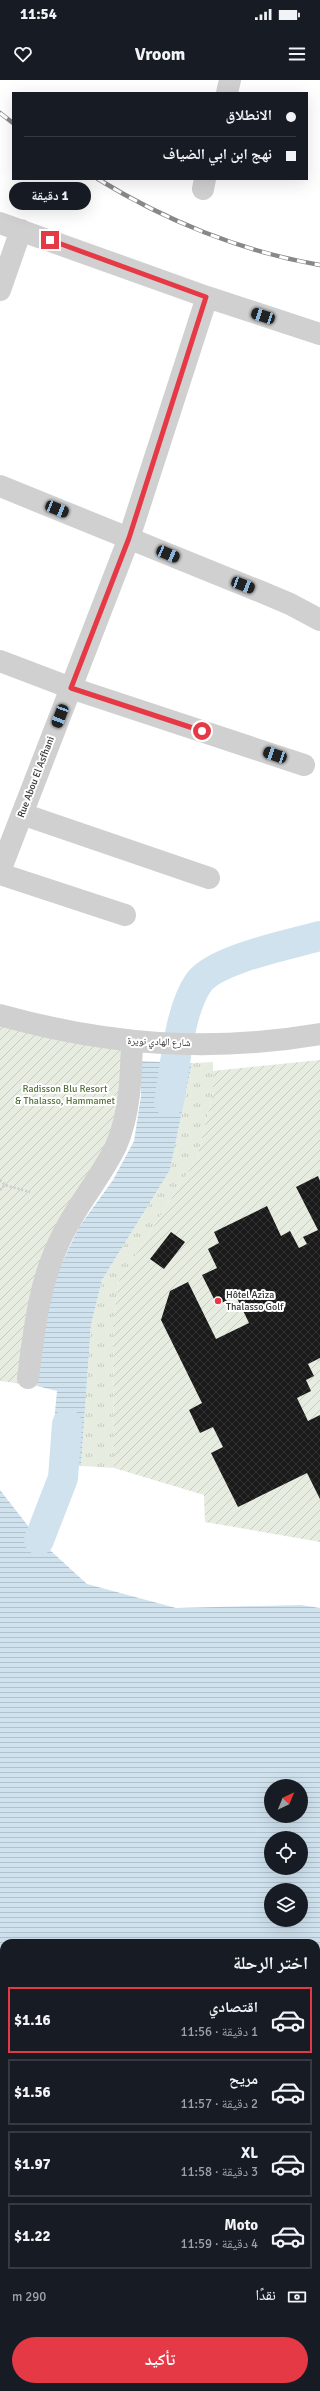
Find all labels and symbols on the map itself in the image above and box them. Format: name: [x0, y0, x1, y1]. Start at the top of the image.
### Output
callout: 1 دقيقة: [9, 182, 91, 210]
route end: [41, 231, 59, 249]
car: [250, 307, 276, 325]
car: [44, 499, 70, 519]
car: [155, 544, 181, 564]
car: [230, 575, 256, 595]
car: [50, 703, 70, 729]
route start: [193, 722, 211, 740]
street label: Rue Abou El Asfhani: [15, 735, 57, 819]
car: [262, 745, 288, 765]
street label: شارع الهادي نويرة: [127, 1035, 191, 1051]
park label: Radisson Blu Resort & Thalasso, Hammamet: [15, 1083, 115, 1107]
place label: Hôtel Aziza Thalasso Golf: [226, 1289, 284, 1313]
marker: Hôtel Aziza Thalasso Golf: [213, 1296, 223, 1306]
north arrow: [264, 1779, 308, 1823]

